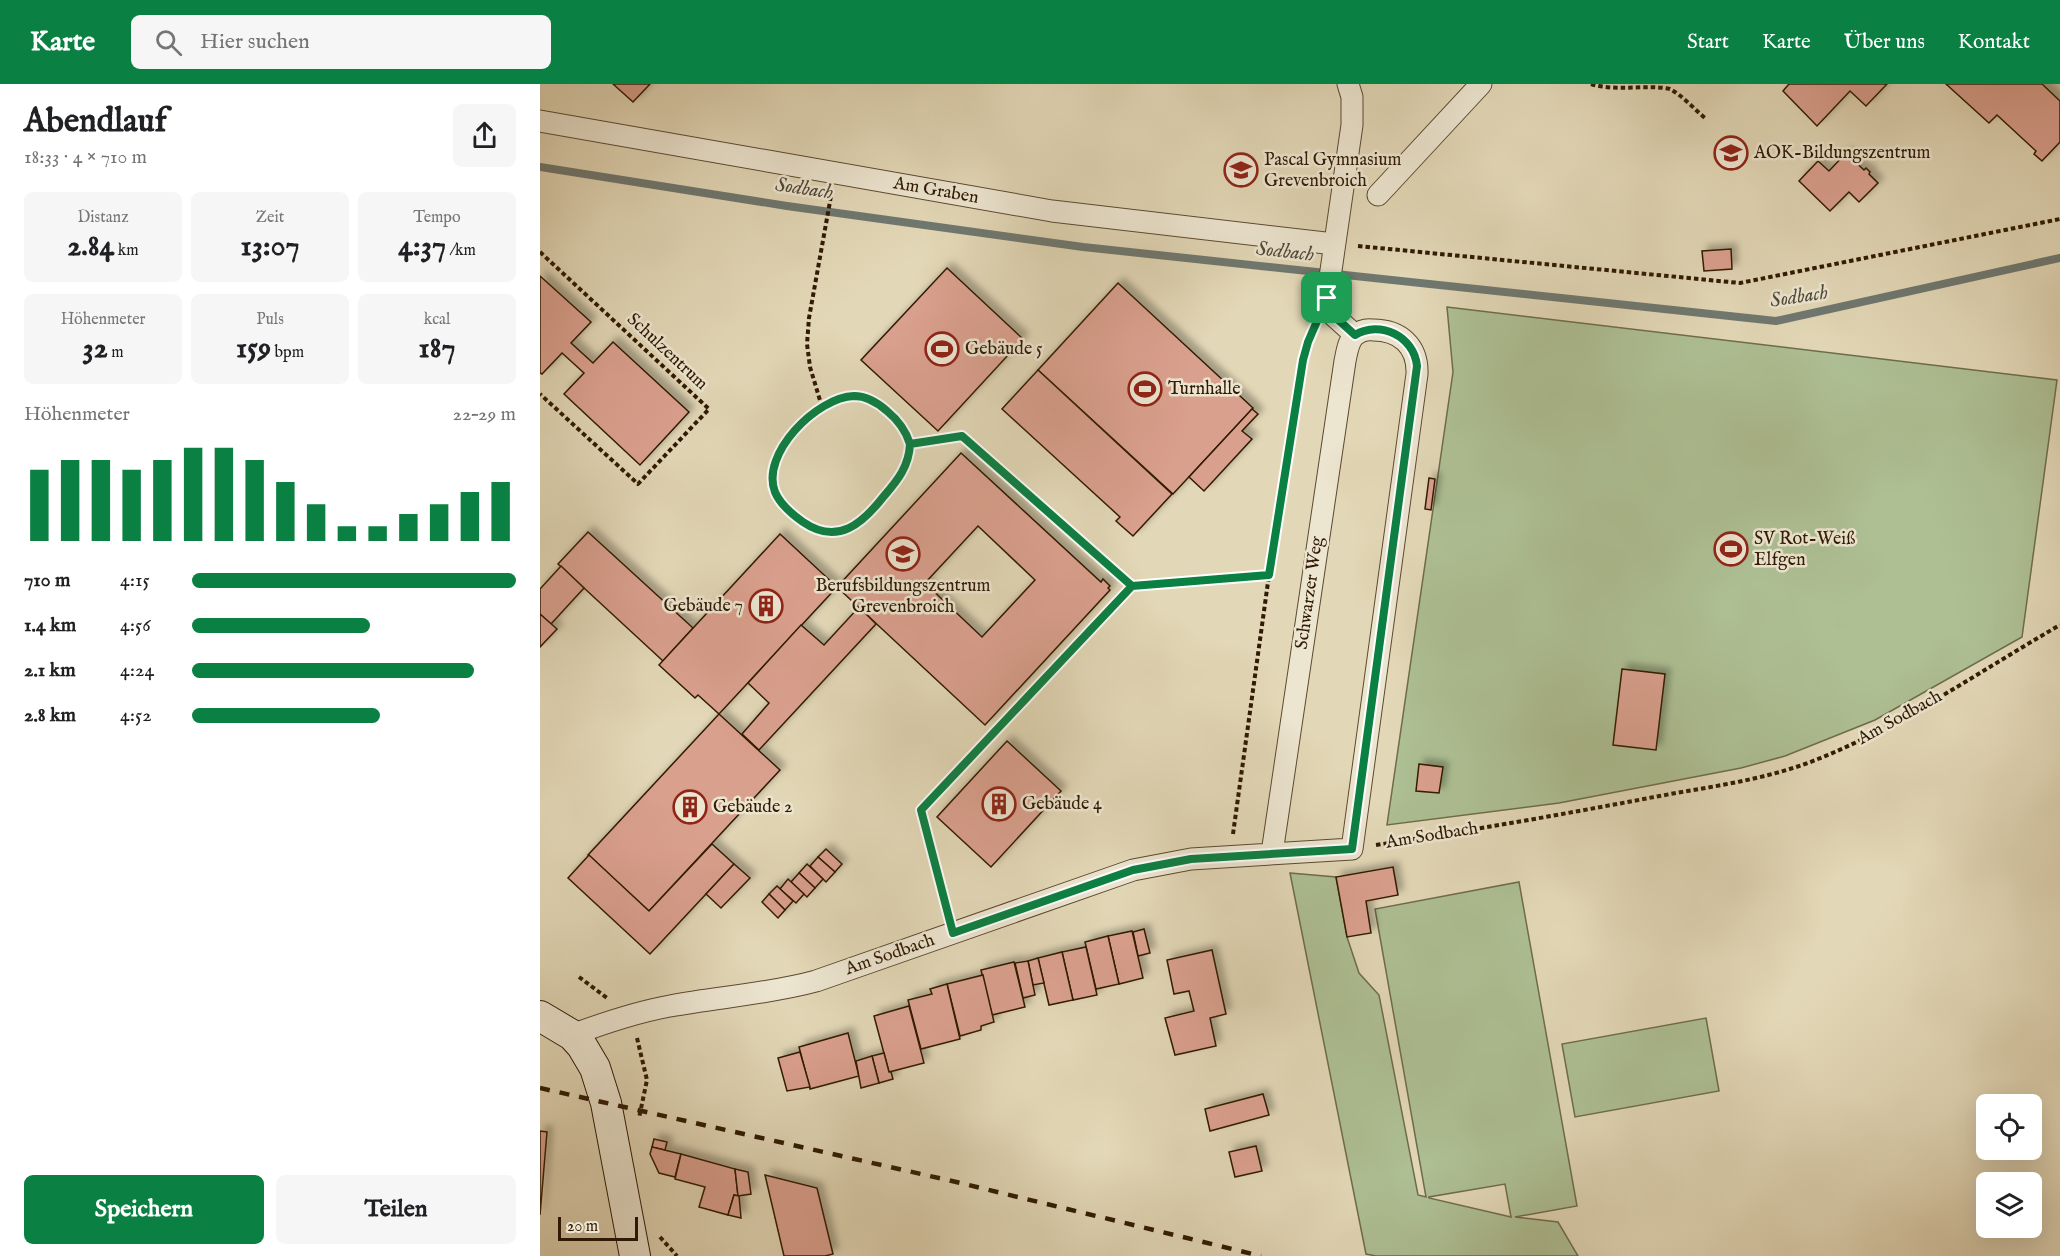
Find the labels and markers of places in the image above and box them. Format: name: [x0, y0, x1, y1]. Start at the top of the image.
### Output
school or university icon: AOK-Bildungszentrum: [1713, 135, 1749, 171]
place label: AOK-Bildungszentrum: [1753, 142, 1931, 165]
place label: Pascal Gymnasium Grevenbroich: [1264, 149, 1402, 193]
school or university icon: Pascal Gymnasium Grevenbroich: [1223, 152, 1259, 188]
pin: [1301, 272, 1352, 323]
sports icon: Gebäude 5: [924, 331, 960, 367]
place label: Gebäude 5: [965, 338, 1043, 361]
sports icon: Turnhalle: [1127, 371, 1163, 407]
place label: Turnhalle: [1168, 378, 1240, 401]
place label: SV Rot-Weiß Elfgen: [1754, 528, 1855, 572]
sports icon: SV Rot-Weiß Elfgen: [1713, 531, 1749, 567]
school or university icon: Berufsbildungszentrum Grevenbroich: [885, 536, 921, 572]
place label: Berufsbildungszentrum Grevenbroich: [816, 575, 991, 619]
building icon: Gebäude 7: [748, 588, 784, 624]
place label: Gebäude 7: [663, 595, 743, 618]
building icon: Gebäude 4: [981, 786, 1017, 822]
building icon: Gebäude 2: [672, 789, 708, 825]
place label: Gebäude 4: [1022, 793, 1102, 816]
place label: Gebäude 2: [713, 796, 793, 819]

